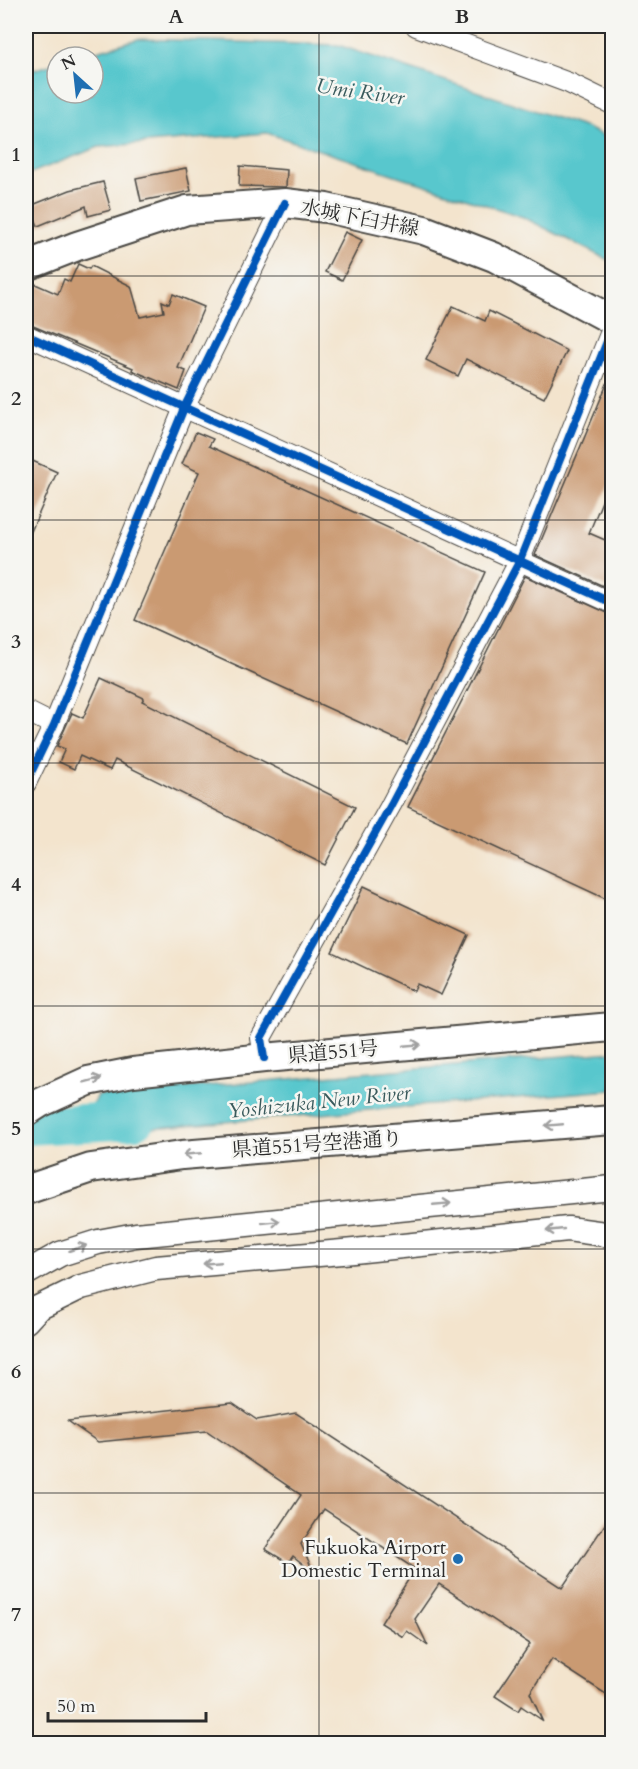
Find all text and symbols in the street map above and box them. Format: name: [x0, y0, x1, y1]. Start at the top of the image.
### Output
text: A: [168, 3, 184, 30]
text: B: [455, 3, 469, 30]
north arrow: [45, 45, 105, 105]
text: N: [57, 50, 80, 75]
water label: Umi River: [314, 71, 407, 113]
text: 1: [11, 141, 21, 168]
street label: 水城下臼井線: [299, 193, 421, 243]
text: 2: [11, 385, 21, 412]
text: 3: [11, 628, 21, 655]
text: 4: [11, 871, 21, 898]
street label: 県道551号: [287, 1035, 379, 1069]
one-way arrow: [401, 1039, 421, 1050]
one-way arrow: [83, 1074, 102, 1086]
water label: Yoshizuka New River: [226, 1078, 413, 1126]
text: 5: [11, 1115, 21, 1142]
one-way arrow: [545, 1119, 565, 1130]
street label: 県道551号空港通り: [231, 1125, 403, 1163]
one-way arrow: [183, 1149, 203, 1160]
one-way arrow: [432, 1198, 451, 1209]
one-way arrow: [260, 1216, 280, 1227]
one-way arrow: [545, 1225, 565, 1236]
one-way arrow: [68, 1242, 87, 1253]
one-way arrow: [203, 1258, 223, 1269]
text: 6: [11, 1358, 21, 1385]
place label: Fukuoka Airport Domestic Terminal: [281, 1534, 447, 1584]
marker: Fukuoka Airport Domestic Terminal: [451, 1552, 465, 1566]
text: 7: [11, 1601, 21, 1628]
scale bar: [48, 1685, 206, 1723]
text: 50 m: [57, 1694, 96, 1719]

